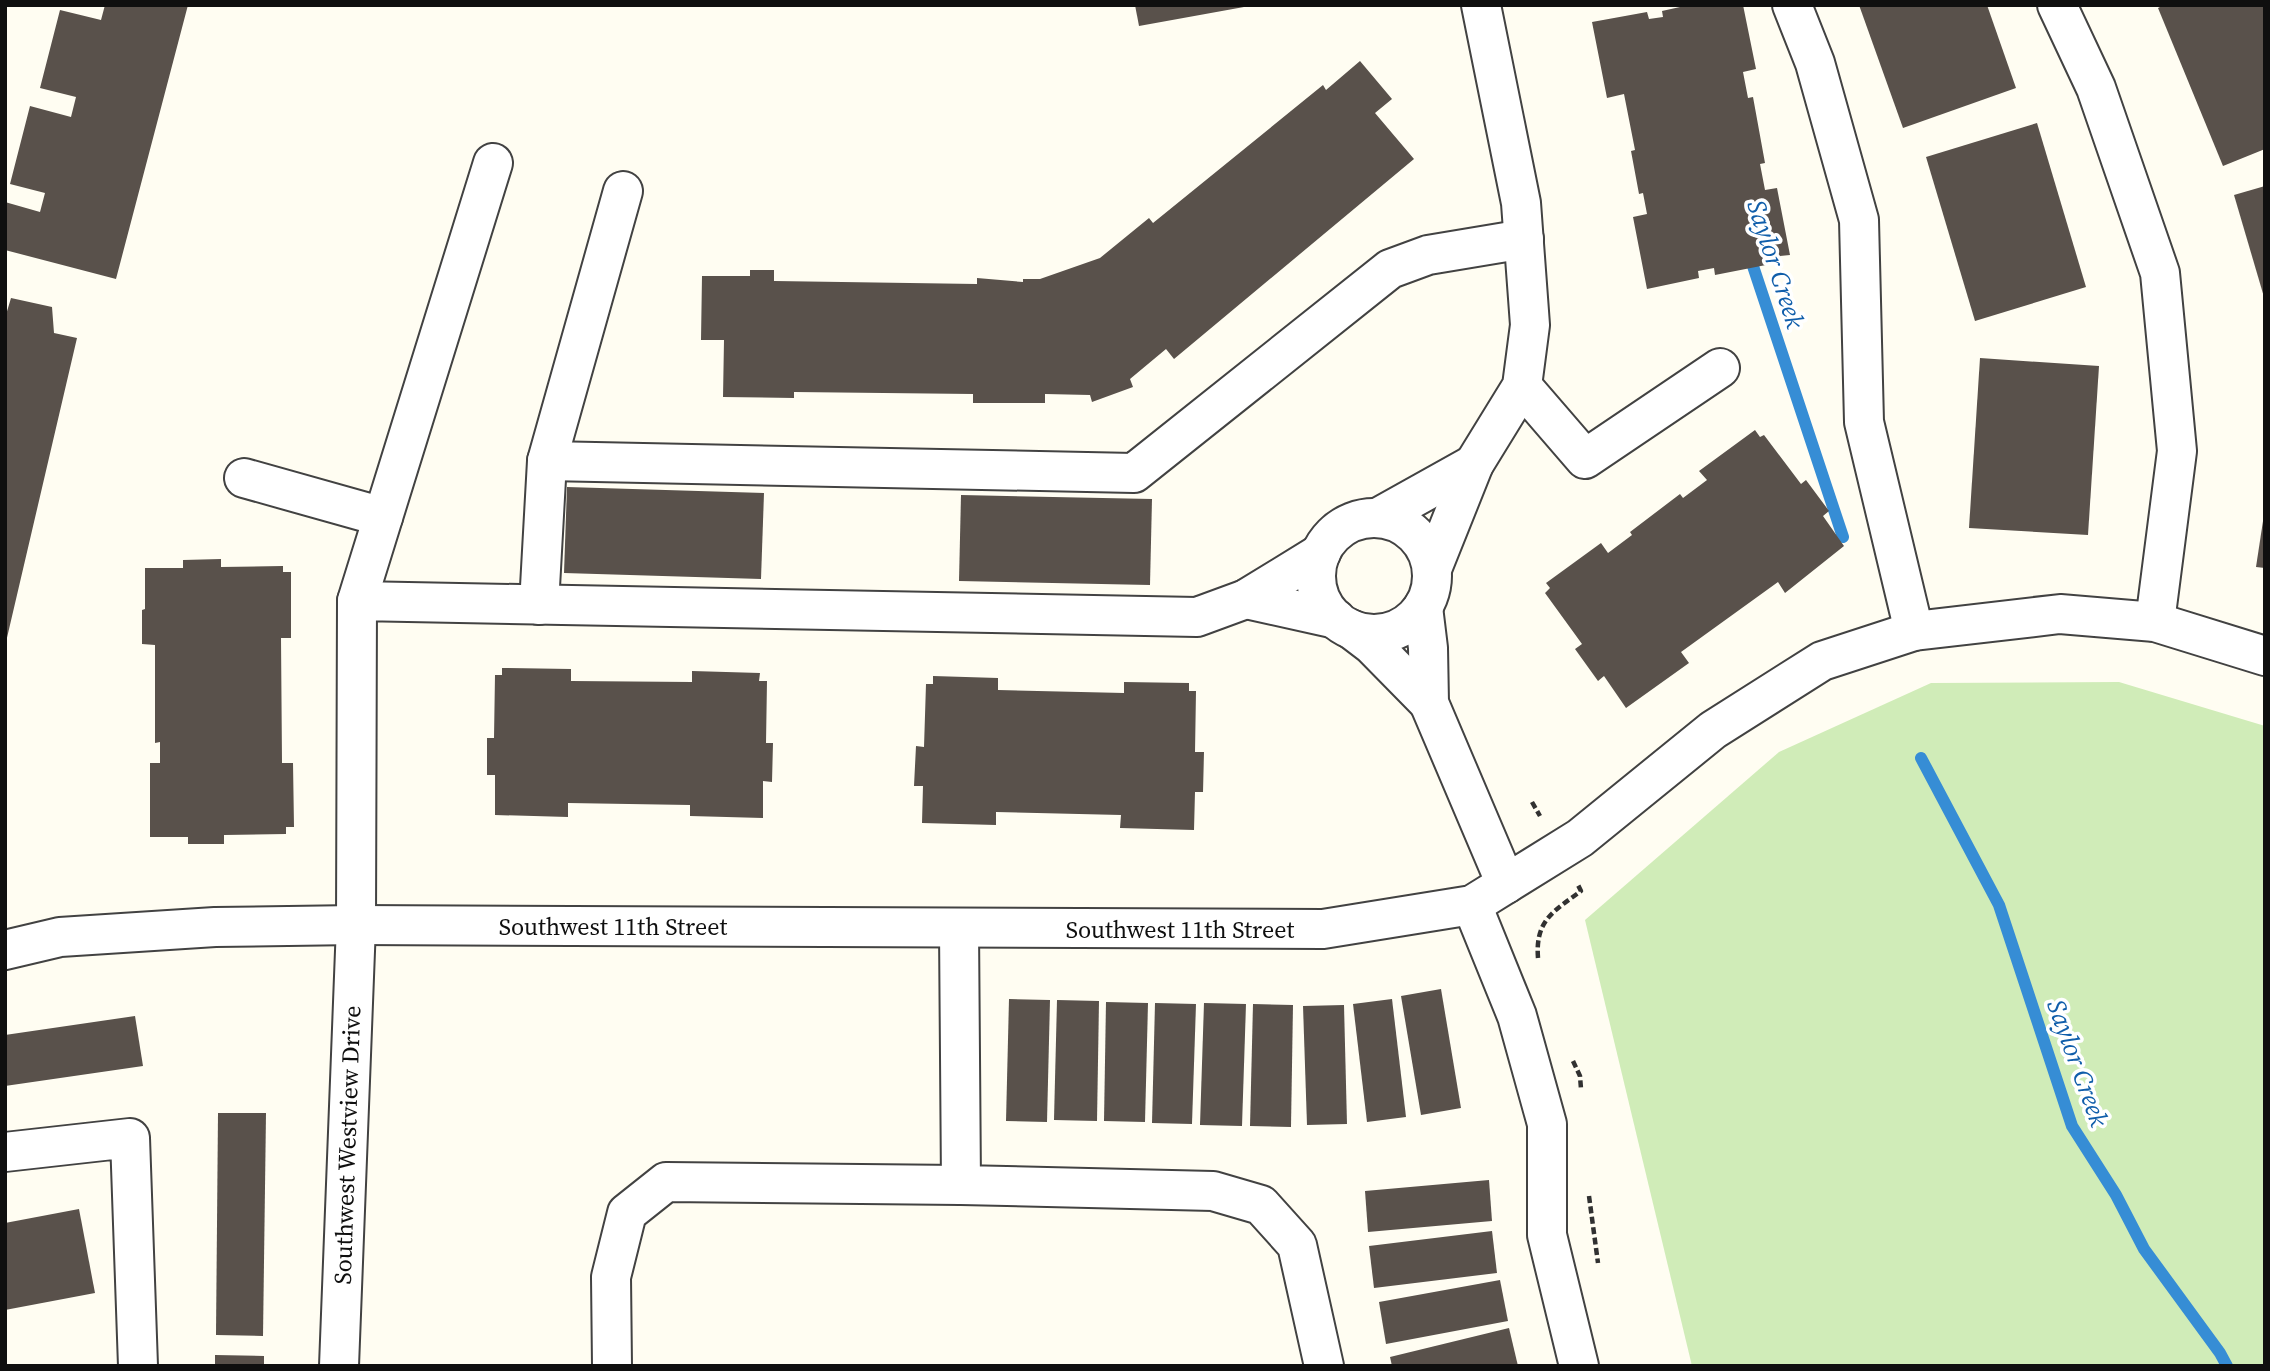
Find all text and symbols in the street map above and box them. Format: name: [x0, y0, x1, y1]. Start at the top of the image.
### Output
water label: Saylor Creek: [1738, 195, 1814, 334]
street label: Southwest 11th Street: [499, 910, 727, 943]
street label: Southwest 11th Street: [1066, 913, 1294, 946]
water label: Saylor Creek: [2038, 994, 2118, 1132]
street label: Southwest Westview Drive: [326, 1005, 368, 1285]

